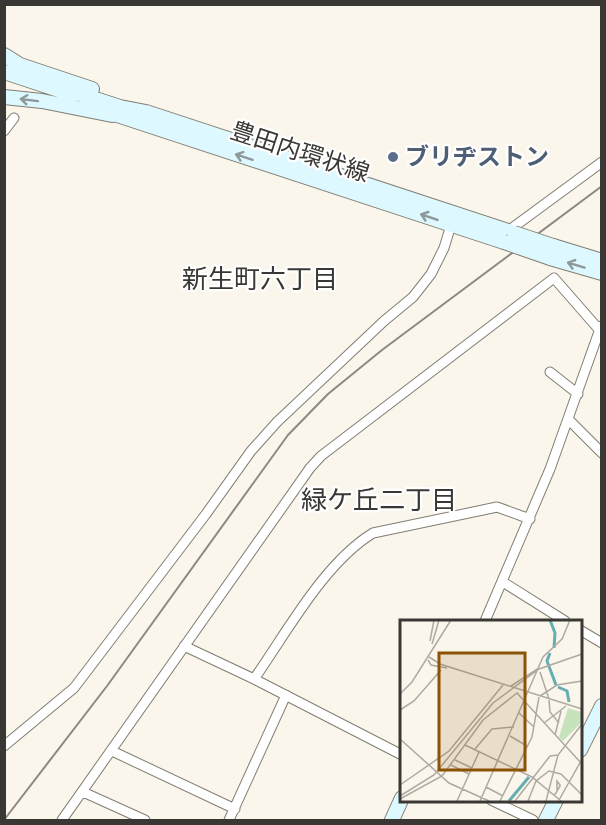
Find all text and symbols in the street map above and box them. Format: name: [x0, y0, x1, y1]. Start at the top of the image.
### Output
one-way arrow: [19, 94, 39, 105]
street label: 豊田内環状線: [226, 114, 374, 192]
place label: ブリヂストン: [405, 140, 549, 176]
one-way arrow: [235, 150, 254, 161]
marker: ブリヂストン: [386, 150, 400, 164]
one-way arrow: [420, 211, 439, 222]
one-way arrow: [567, 259, 586, 270]
district label: 新生町六丁目: [182, 260, 338, 300]
district label: 緑ケ丘二丁目: [301, 481, 457, 521]
inset map: [400, 620, 582, 801]

